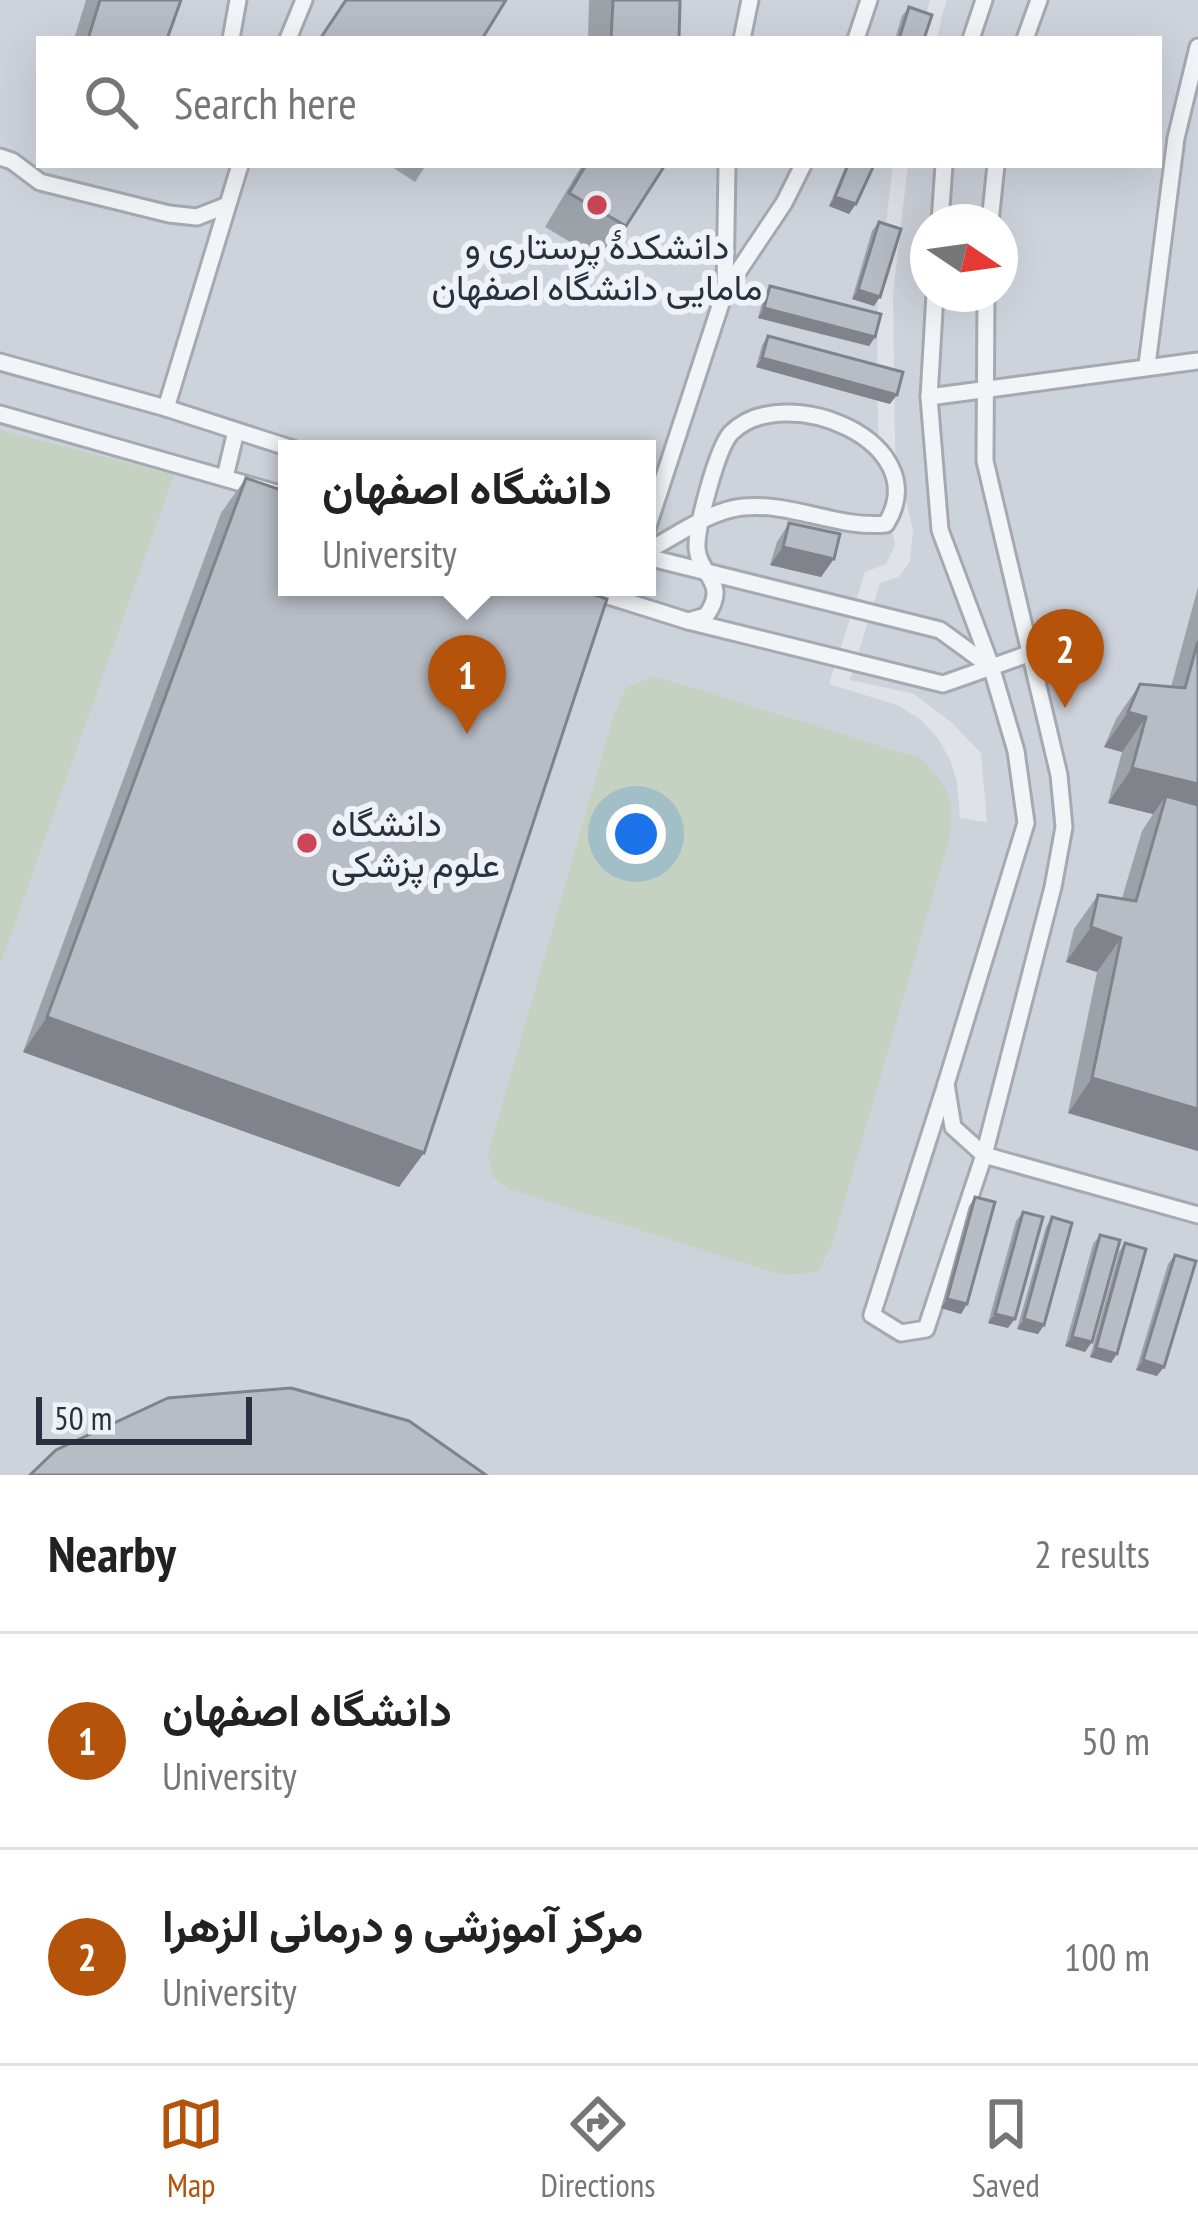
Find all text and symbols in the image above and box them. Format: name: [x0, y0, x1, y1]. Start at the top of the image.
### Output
search box: [36, 36, 1162, 168]
icon: search: [78, 69, 144, 135]
text: Search here: [174, 73, 357, 131]
marker: دانشکدهٔ پرستاری و مامایی دانشگاه اصفهان: [584, 192, 610, 218]
north arrow: [910, 204, 1018, 312]
place label: دانشکدهٔ پرستاری و مامایی دانشگاه اصفهان: [432, 222, 762, 310]
popup: [278, 440, 656, 596]
text: دانشگاه اصفهان: [322, 458, 612, 516]
text: University: [322, 528, 457, 579]
pin: 2: [1026, 609, 1104, 708]
pin: 1: [428, 635, 506, 734]
place label: دانشگاه علوم پزشکی: [331, 799, 500, 889]
your location: [606, 804, 666, 864]
marker: دانشگاه علوم پزشکی: [294, 830, 320, 856]
scale bar: [36, 1391, 252, 1444]
text: 50 m: [54, 1396, 112, 1439]
text: Nearby: [48, 1520, 176, 1586]
text: 2 results: [1034, 1528, 1150, 1579]
text: دانشگاه اصفهان: [162, 1680, 452, 1738]
text: 1: [78, 1715, 96, 1766]
text: 50 m: [1081, 1715, 1150, 1766]
text: University: [162, 1750, 297, 1801]
text: مرکز آموزشی و درمانی الزهرا: [162, 1896, 644, 1954]
text: 2: [78, 1931, 96, 1982]
text: 100 m: [1064, 1931, 1150, 1982]
text: University: [162, 1966, 297, 2017]
tab: Map: [158, 2091, 224, 2206]
tab: Directions: [541, 2091, 655, 2206]
tab: Saved: [972, 2091, 1040, 2206]

